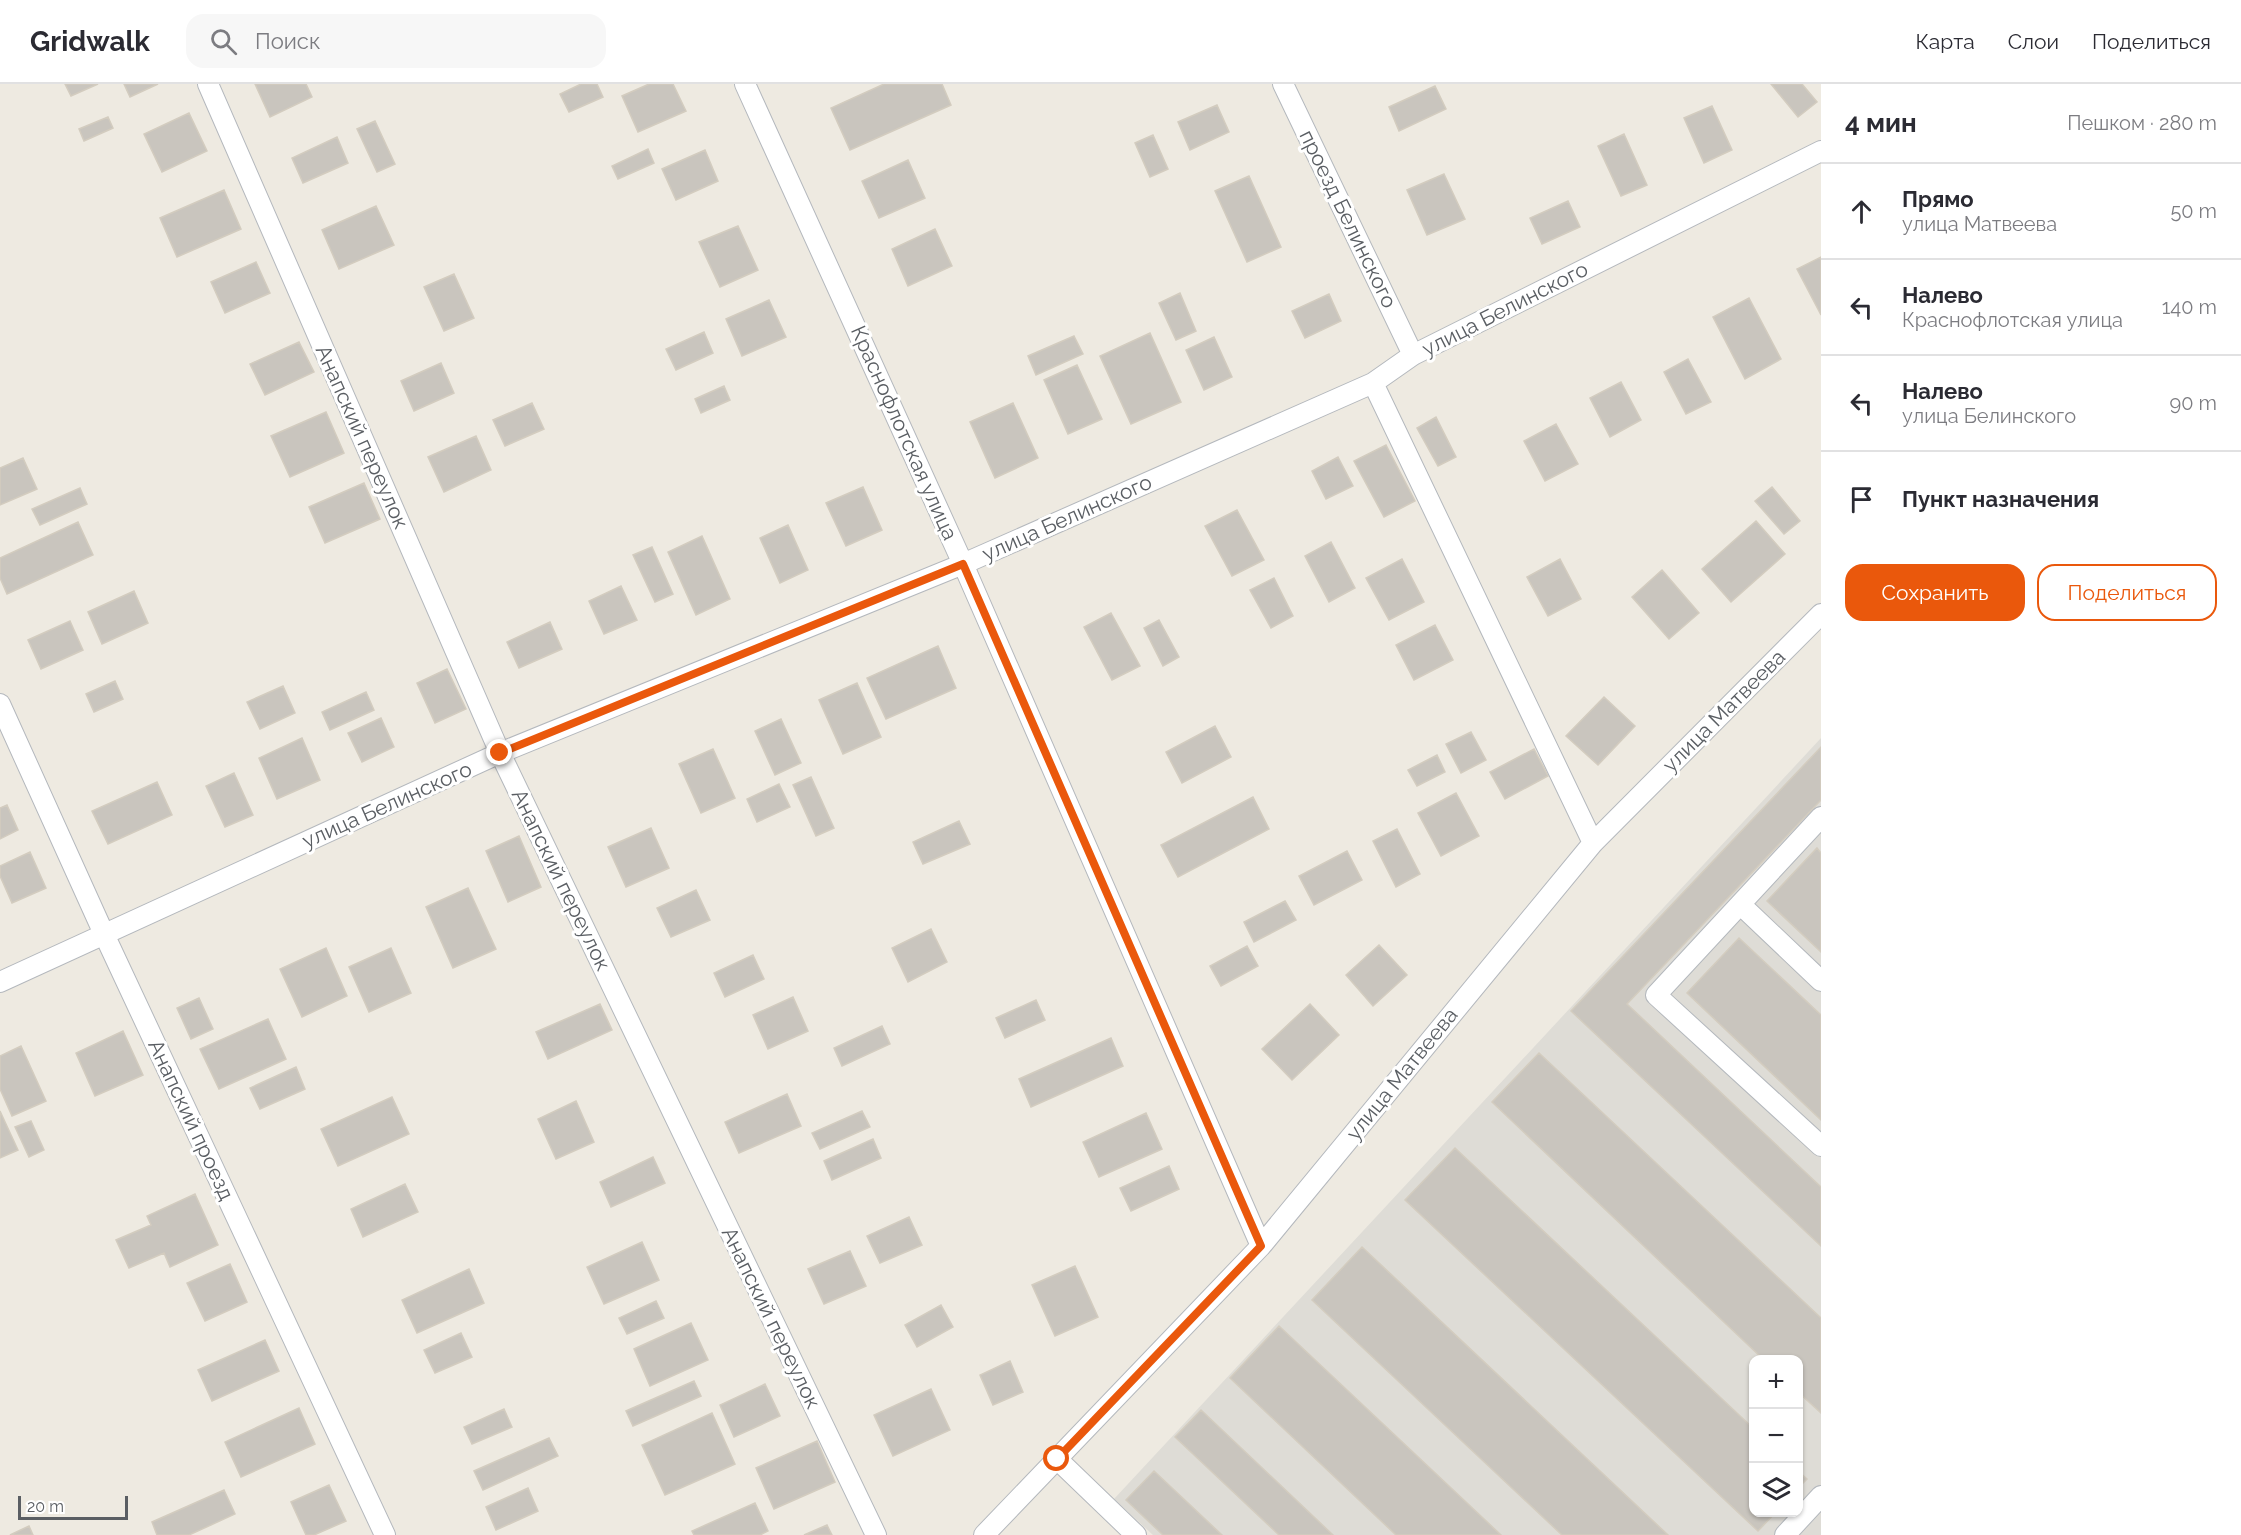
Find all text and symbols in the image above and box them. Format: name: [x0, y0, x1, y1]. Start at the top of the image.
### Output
search box: [186, 14, 606, 68]
text: Gridwalk: [30, 25, 150, 58]
icon: search: [207, 25, 240, 58]
text: Поиск: [255, 28, 320, 54]
text: Карта: [1916, 29, 1975, 54]
text: Слои: [2008, 29, 2059, 54]
text: Поделиться: [2092, 29, 2211, 54]
text: 4 мин: [1845, 108, 1917, 138]
text: Пешком · 280 m: [2067, 111, 2217, 135]
street label: проезд Белинского: [1294, 126, 1402, 312]
text: Прямо: [1902, 186, 1974, 212]
icon: ahead: [1845, 195, 1878, 228]
text: 50 m: [2170, 199, 2217, 223]
text: улица Матвеева: [1902, 212, 2057, 236]
street label: улица Белинского: [1418, 256, 1592, 361]
text: Налево: [1902, 282, 1983, 308]
icon: left: [1845, 291, 1878, 324]
text: 140 m: [2162, 295, 2217, 319]
text: Краснофлотская улица: [1902, 308, 2123, 332]
street label: Краснофлотская улица: [846, 322, 963, 544]
street label: Анапский переулок: [311, 341, 414, 533]
text: Налево: [1902, 378, 1983, 404]
icon: left: [1845, 387, 1878, 420]
text: 90 m: [2170, 391, 2217, 415]
text: улица Белинского: [1902, 404, 2076, 428]
street label: улица Белинского: [978, 469, 1155, 566]
icon: arrive: [1845, 483, 1878, 516]
text: Пункт назначения: [1902, 486, 2099, 512]
button: Сохранить: [1845, 564, 2025, 621]
button: Поделиться: [2037, 564, 2217, 621]
street label: улица Матвеева: [1657, 644, 1790, 777]
route end: [486, 739, 512, 765]
street label: улица Белинского: [298, 756, 475, 853]
street label: Анапский переулок: [507, 785, 616, 975]
street label: улица Матвеева: [1341, 1003, 1463, 1145]
street label: Анапский проезд: [143, 1036, 240, 1204]
street label: Анапский переулок: [717, 1223, 826, 1413]
map controls: [1749, 1355, 1803, 1517]
button: +: [1749, 1355, 1803, 1409]
button: −: [1749, 1409, 1803, 1463]
route start: [1043, 1445, 1069, 1471]
button: layers: [1749, 1463, 1803, 1517]
scale bar: [18, 1493, 128, 1520]
text: 20 m: [27, 1497, 64, 1516]

